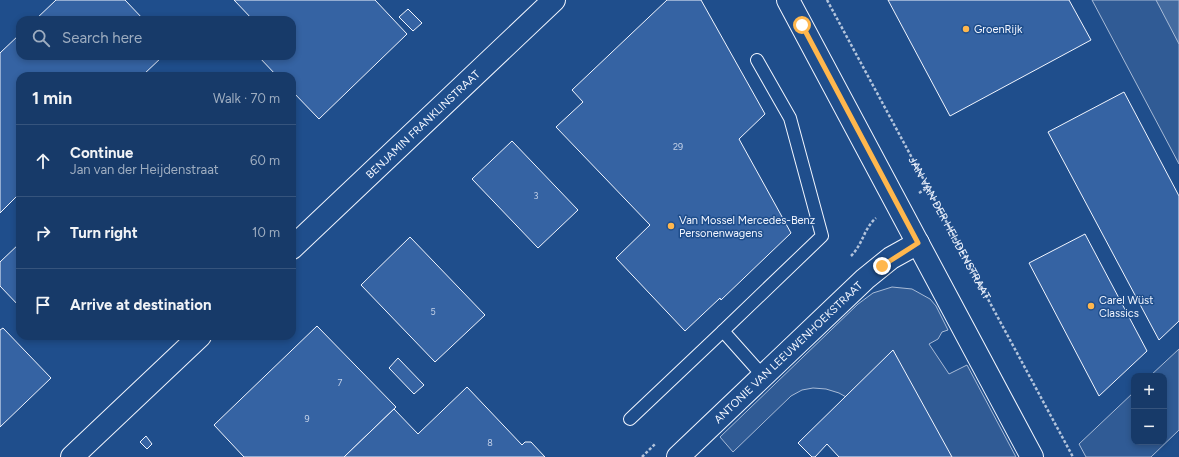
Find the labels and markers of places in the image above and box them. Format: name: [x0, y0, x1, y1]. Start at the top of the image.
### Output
place label: GroenRijk: [974, 23, 1023, 36]
marker: GroenRijk: [961, 24, 971, 34]
place label: Van Mossel Mercedes-Benz Personenwagens: [679, 214, 815, 240]
marker: Van Mossel Mercedes-Benz Personenwagens: [666, 221, 676, 231]
place label: Carel Wüst Classics: [1099, 294, 1153, 320]
marker: Carel Wüst Classics: [1086, 301, 1096, 311]

